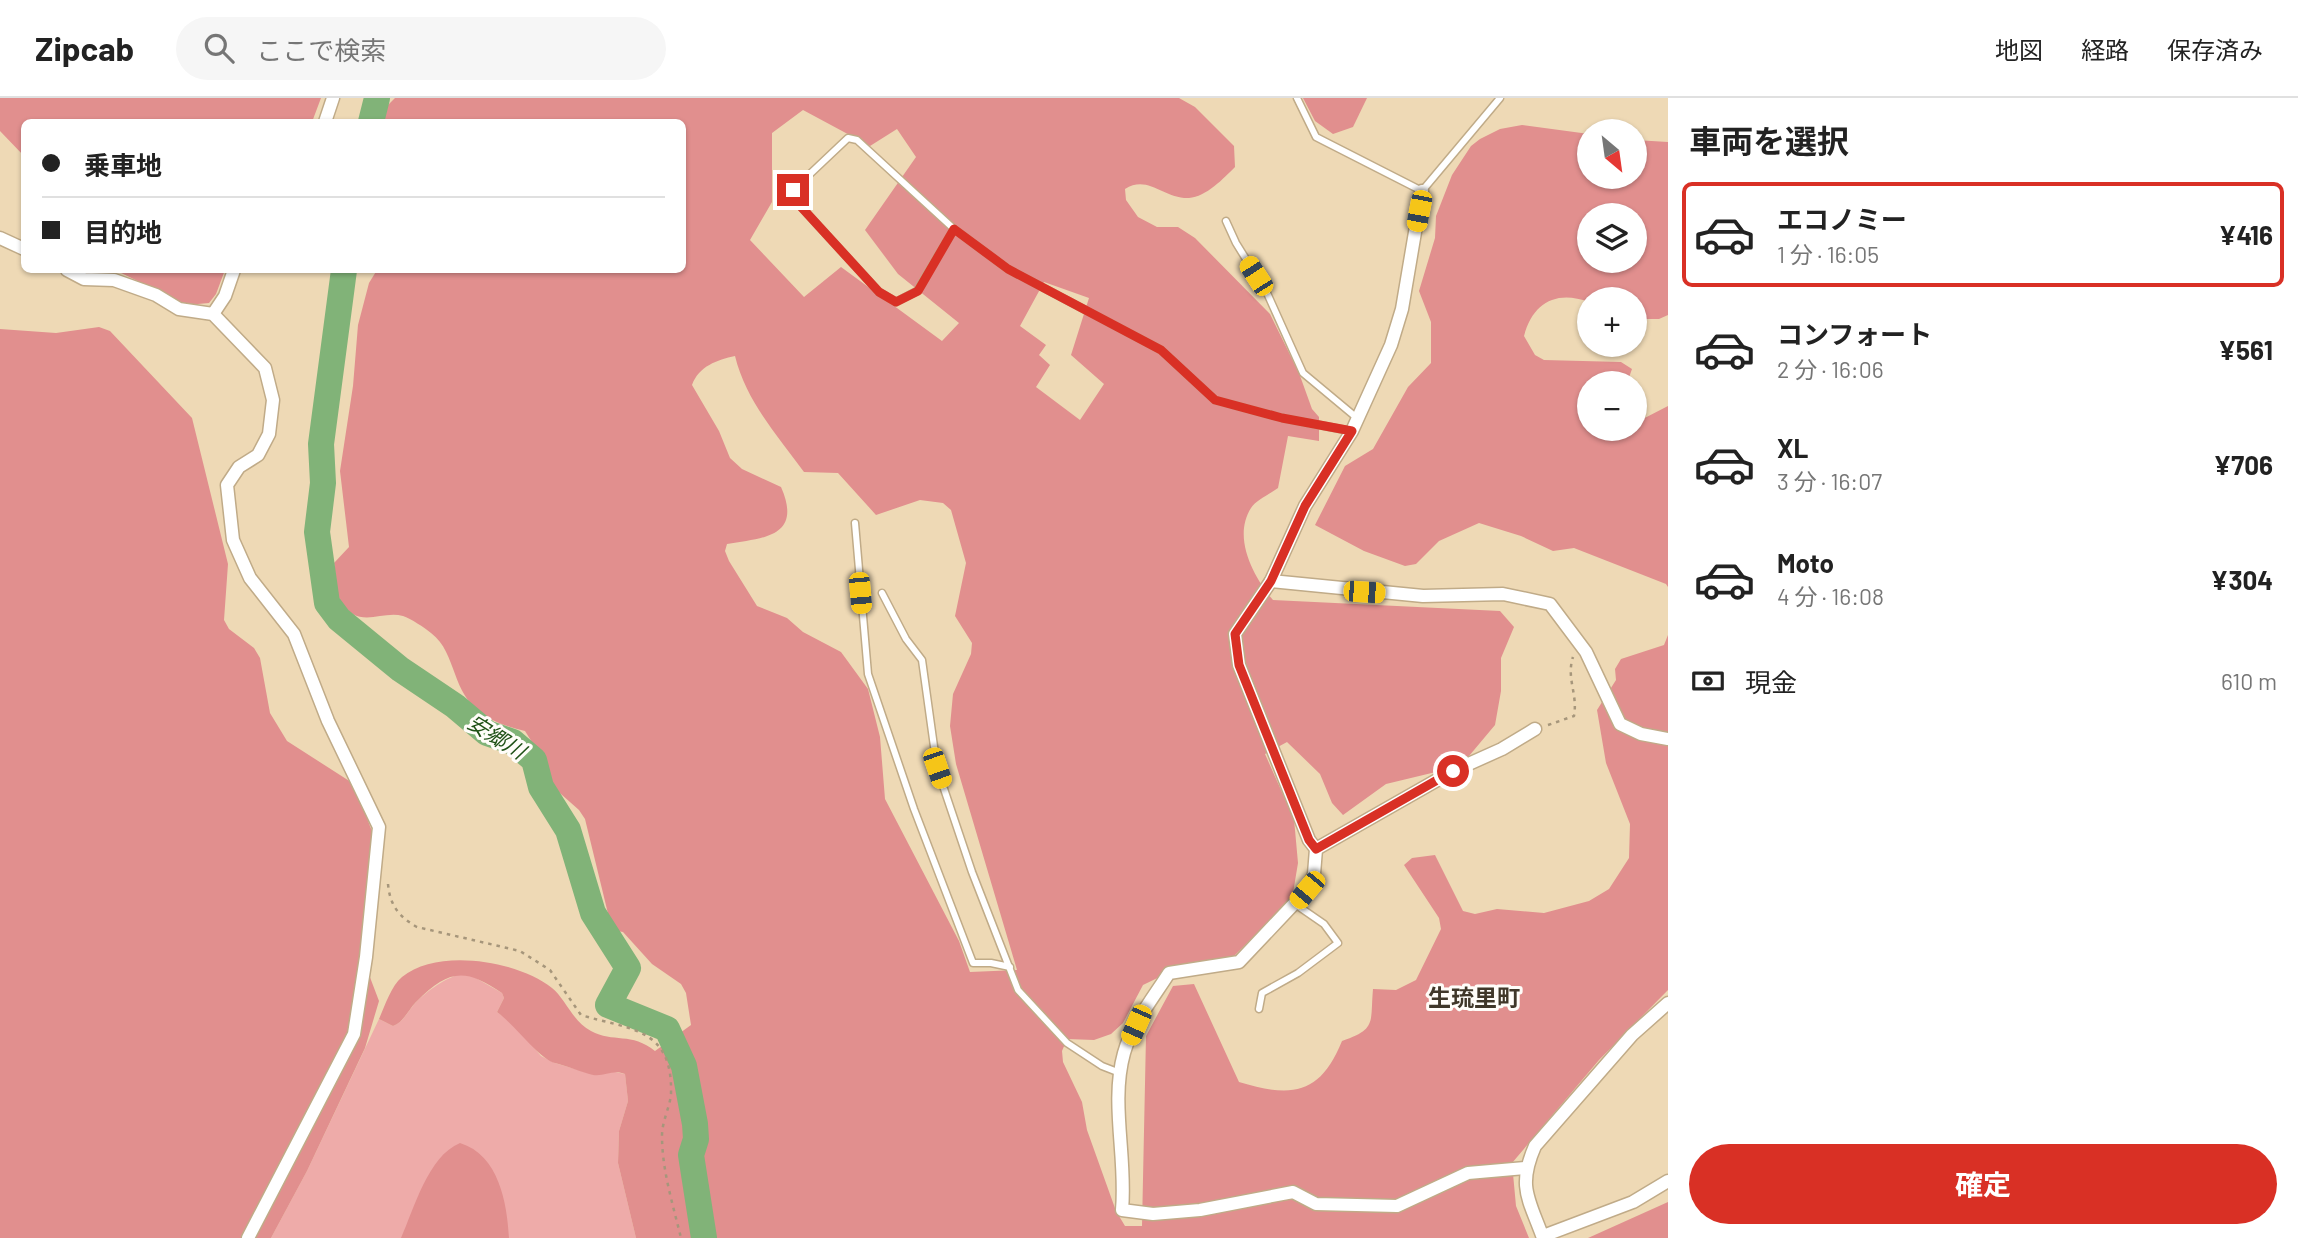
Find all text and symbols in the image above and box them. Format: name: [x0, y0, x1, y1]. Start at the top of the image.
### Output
search box: [176, 17, 666, 80]
text: Zipcab: [35, 28, 134, 68]
icon: search: [200, 29, 238, 67]
text: ここで検索: [256, 34, 386, 65]
text: 地図: [1995, 35, 2043, 64]
text: 経路: [2081, 35, 2129, 64]
text: 保存済み: [2167, 35, 2263, 64]
north arrow: [1577, 119, 1647, 189]
map controls: [1577, 119, 1647, 441]
text: 車両を選択: [1689, 121, 1849, 159]
text: 乗車地: [84, 149, 162, 180]
route end: [777, 174, 809, 206]
car: [1405, 188, 1434, 234]
button: layers: [1577, 203, 1647, 273]
icon: car: [1693, 203, 1756, 266]
text: エコノミー: [1777, 203, 1907, 234]
text: 目的地: [84, 216, 162, 247]
text: ¥416: [2219, 219, 2273, 250]
text: 1 分 · 16:05: [1777, 240, 1879, 268]
car: [1236, 253, 1277, 299]
button: +: [1577, 287, 1647, 357]
icon: car: [1693, 318, 1756, 381]
text: コンフォート: [1777, 318, 1932, 349]
text: ¥561: [2218, 334, 2273, 365]
text: 2 分 · 16:06: [1777, 355, 1884, 383]
button: −: [1577, 371, 1647, 441]
text: XL: [1777, 432, 1808, 463]
icon: car: [1693, 433, 1756, 496]
text: ¥706: [2213, 449, 2273, 480]
text: 3 分 · 16:07: [1777, 467, 1882, 495]
text: Moto: [1777, 547, 1834, 578]
icon: car: [1693, 548, 1756, 611]
text: ¥304: [2211, 564, 2273, 595]
car: [848, 571, 873, 615]
car: [1343, 580, 1386, 604]
text: 4 分 · 16:08: [1777, 582, 1884, 610]
icon: cash: [1689, 662, 1727, 700]
text: 現金: [1745, 666, 1797, 697]
text: 610 m: [2221, 667, 2277, 695]
water label: 安郷川: [464, 709, 532, 764]
car: [921, 745, 954, 791]
route start: [1437, 755, 1469, 787]
car: [1286, 867, 1329, 913]
district label: 生琉里町: [1428, 983, 1520, 1011]
car: [1118, 1002, 1155, 1048]
button: 確定: [1689, 1144, 2277, 1224]

